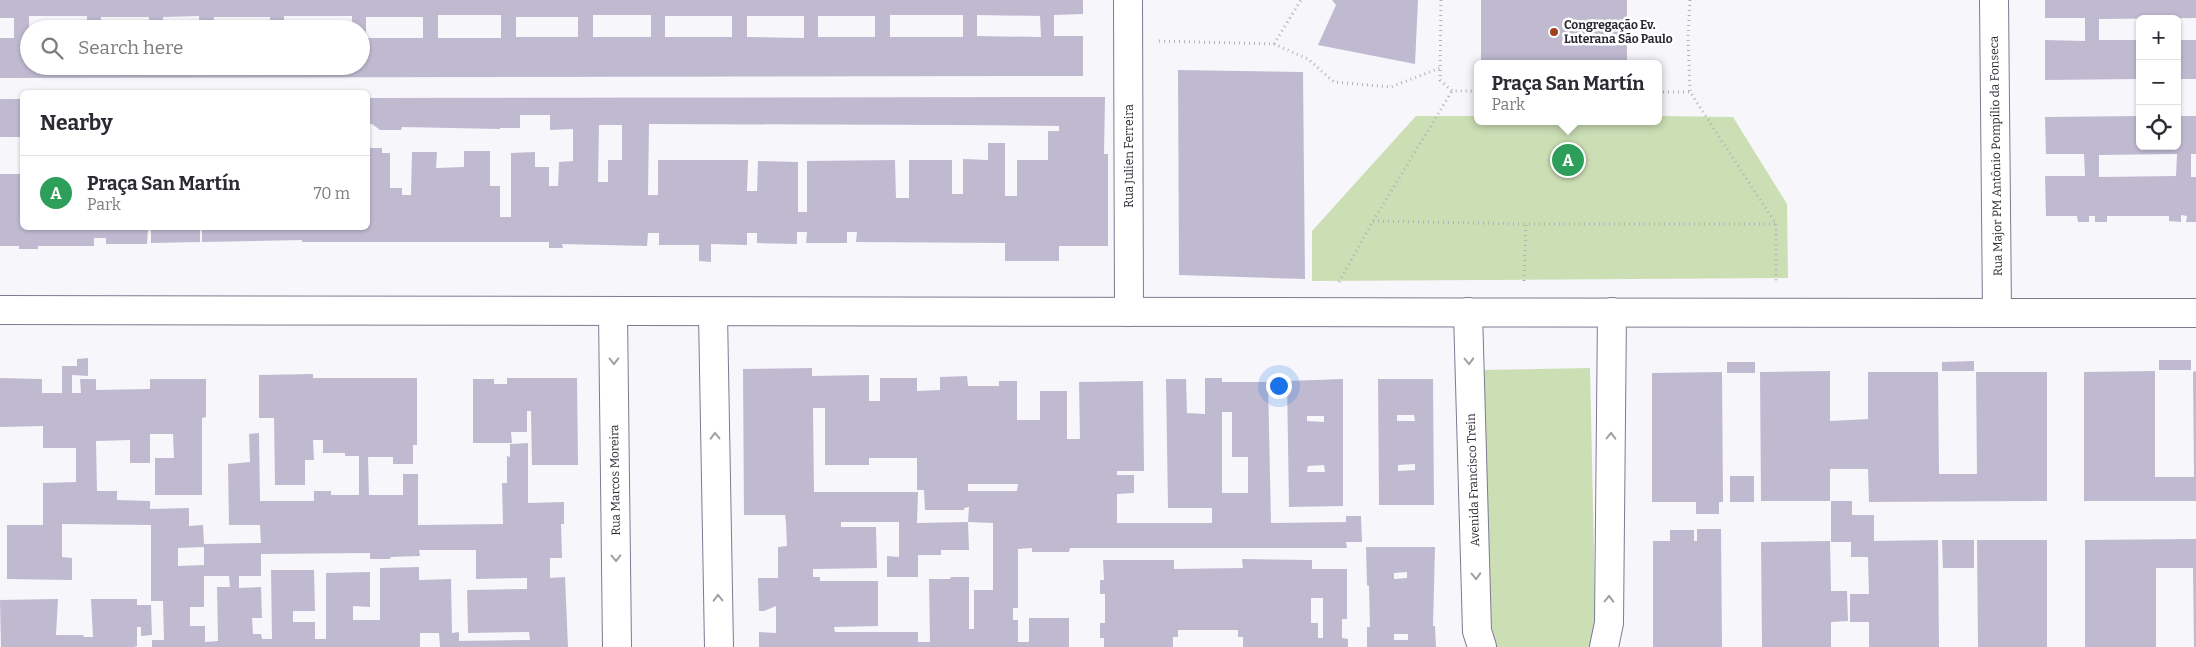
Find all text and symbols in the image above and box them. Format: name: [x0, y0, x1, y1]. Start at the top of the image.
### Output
map controls: [2136, 15, 2181, 150]
button: +: [2136, 15, 2181, 60]
place label: Congregação Ev. Luterana São Paulo: [1564, 18, 1673, 46]
search box: [20, 20, 370, 75]
marker: Congregação Ev. Luterana São Paulo: [1548, 26, 1560, 38]
icon: search: [38, 34, 66, 62]
street label: Rua Major PM Antônio Pompílio da Fonseca: [1987, 35, 2005, 276]
text: Search here: [78, 36, 183, 59]
popup: [1474, 60, 1662, 125]
button: −: [2136, 60, 2181, 105]
text: Praça San Martín: [1491, 72, 1645, 95]
text: Park: [1491, 95, 1525, 114]
street label: Rua Julien Ferreira: [1122, 104, 1136, 208]
button: locate: [2136, 105, 2181, 150]
text: Nearby: [40, 110, 113, 136]
pin: A: [1552, 141, 1584, 179]
text: Praça San Martín: [87, 172, 240, 195]
text: A: [50, 184, 62, 203]
text: 70 m: [314, 184, 350, 203]
text: Park: [87, 195, 121, 214]
one-way arrow: [1464, 357, 1475, 365]
one-way arrow: [609, 358, 619, 365]
your location: [1266, 373, 1292, 399]
street label: Avenida Francisco Trein: [1464, 413, 1482, 547]
street label: Rua Marcos Moreira: [607, 424, 623, 536]
one-way arrow: [710, 432, 720, 440]
one-way arrow: [1606, 432, 1616, 440]
one-way arrow: [611, 555, 621, 563]
one-way arrow: [1470, 572, 1481, 580]
one-way arrow: [713, 594, 723, 602]
one-way arrow: [1604, 595, 1614, 602]

